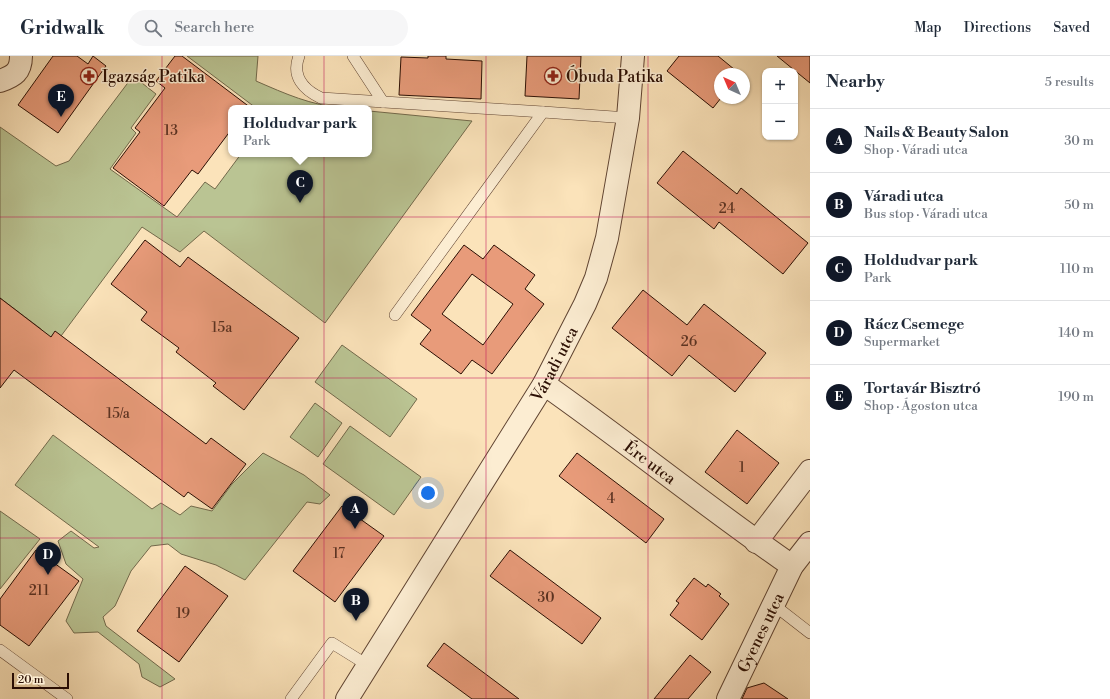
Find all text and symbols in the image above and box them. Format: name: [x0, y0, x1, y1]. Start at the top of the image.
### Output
search box: [128, 10, 408, 46]
text: Gridwalk: [20, 16, 104, 40]
icon: search: [142, 17, 164, 39]
text: Search here: [174, 18, 254, 37]
text: Map: [914, 19, 942, 37]
text: Directions: [964, 19, 1031, 37]
text: Saved: [1053, 19, 1090, 37]
place label: Óbuda Patika: [566, 65, 664, 87]
pharmacy icon: Igazság Patika: [79, 66, 99, 86]
pharmacy icon: Óbuda Patika: [543, 66, 563, 86]
place label: Igazság Patika: [102, 67, 206, 87]
north arrow: [714, 68, 750, 104]
map controls: [762, 68, 798, 140]
button: +: [762, 68, 798, 104]
text: Nearby: [826, 71, 885, 93]
text: 5 results: [1045, 74, 1094, 90]
pin: E: [48, 84, 74, 117]
button: −: [762, 104, 798, 140]
popup: [228, 105, 372, 157]
text: Holdudvar park: [243, 114, 357, 133]
house number: 13: [164, 122, 178, 140]
text: Nails & Beauty Salon: [864, 123, 1009, 142]
text: Park: [243, 133, 270, 149]
text: A: [834, 133, 844, 149]
text: 30 m: [1064, 133, 1094, 149]
text: Shop · Váradi utca: [864, 142, 968, 158]
pin: C: [287, 170, 313, 203]
text: Váradi utca: [864, 187, 944, 206]
text: B: [834, 197, 844, 213]
text: 50 m: [1064, 197, 1094, 213]
house number: 24: [719, 200, 735, 218]
text: Bus stop · Váradi utca: [864, 206, 988, 222]
text: Holdudvar park: [864, 251, 978, 270]
text: C: [834, 261, 844, 277]
text: 110 m: [1060, 261, 1094, 277]
text: Park: [864, 270, 891, 286]
text: Rácz Csemege: [864, 315, 964, 334]
house number: 15a: [212, 319, 233, 337]
street label: Váradi utca: [526, 323, 583, 406]
text: D: [834, 325, 844, 341]
text: 140 m: [1058, 325, 1094, 341]
house number: 26: [681, 333, 698, 351]
text: Supermarket: [864, 334, 940, 350]
text: Tortavár Bisztró: [864, 379, 981, 398]
text: E: [834, 389, 844, 405]
text: 190 m: [1058, 389, 1094, 405]
text: Shop · Ágoston utca: [864, 398, 978, 414]
house number: 15/a: [106, 405, 131, 423]
street label: Érc utca: [620, 435, 680, 489]
house number: 1: [739, 459, 745, 477]
your location: [418, 483, 438, 503]
house number: 4: [607, 490, 615, 508]
pin: A: [342, 496, 368, 529]
pin: D: [35, 542, 61, 575]
house number: 17: [333, 545, 345, 563]
house number: 211: [29, 582, 49, 600]
pin: B: [343, 588, 369, 621]
house number: 30: [537, 589, 555, 607]
street label: Gyenes utca: [733, 589, 789, 676]
house number: 19: [176, 605, 190, 623]
scale bar: [12, 671, 69, 690]
text: 20 m: [18, 673, 43, 687]

